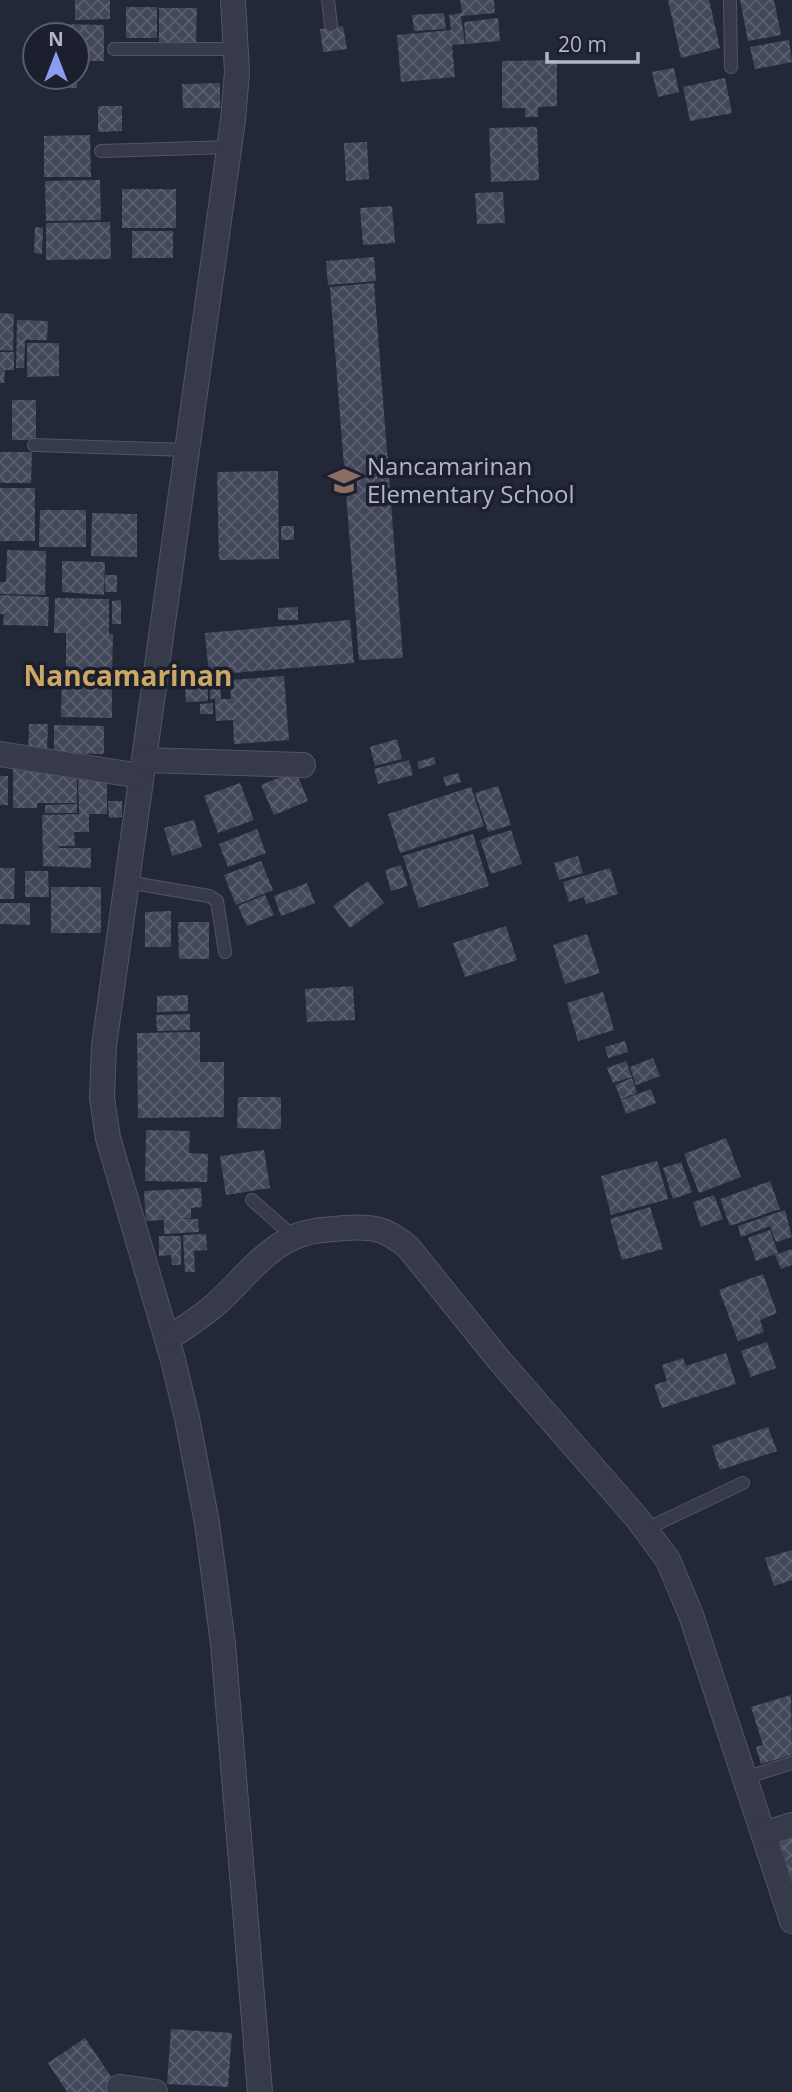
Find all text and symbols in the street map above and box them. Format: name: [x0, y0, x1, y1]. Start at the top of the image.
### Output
north arrow: [21, 21, 91, 91]
scale bar: [547, 21, 638, 65]
text: N: [48, 26, 64, 52]
text: 20 m: [558, 30, 607, 58]
place label: Nancamarinan Elementary School: [367, 449, 575, 510]
school or university icon: Nancamarinan Elementary School: [327, 464, 361, 498]
district label: Nancamarinan: [24, 656, 232, 694]

